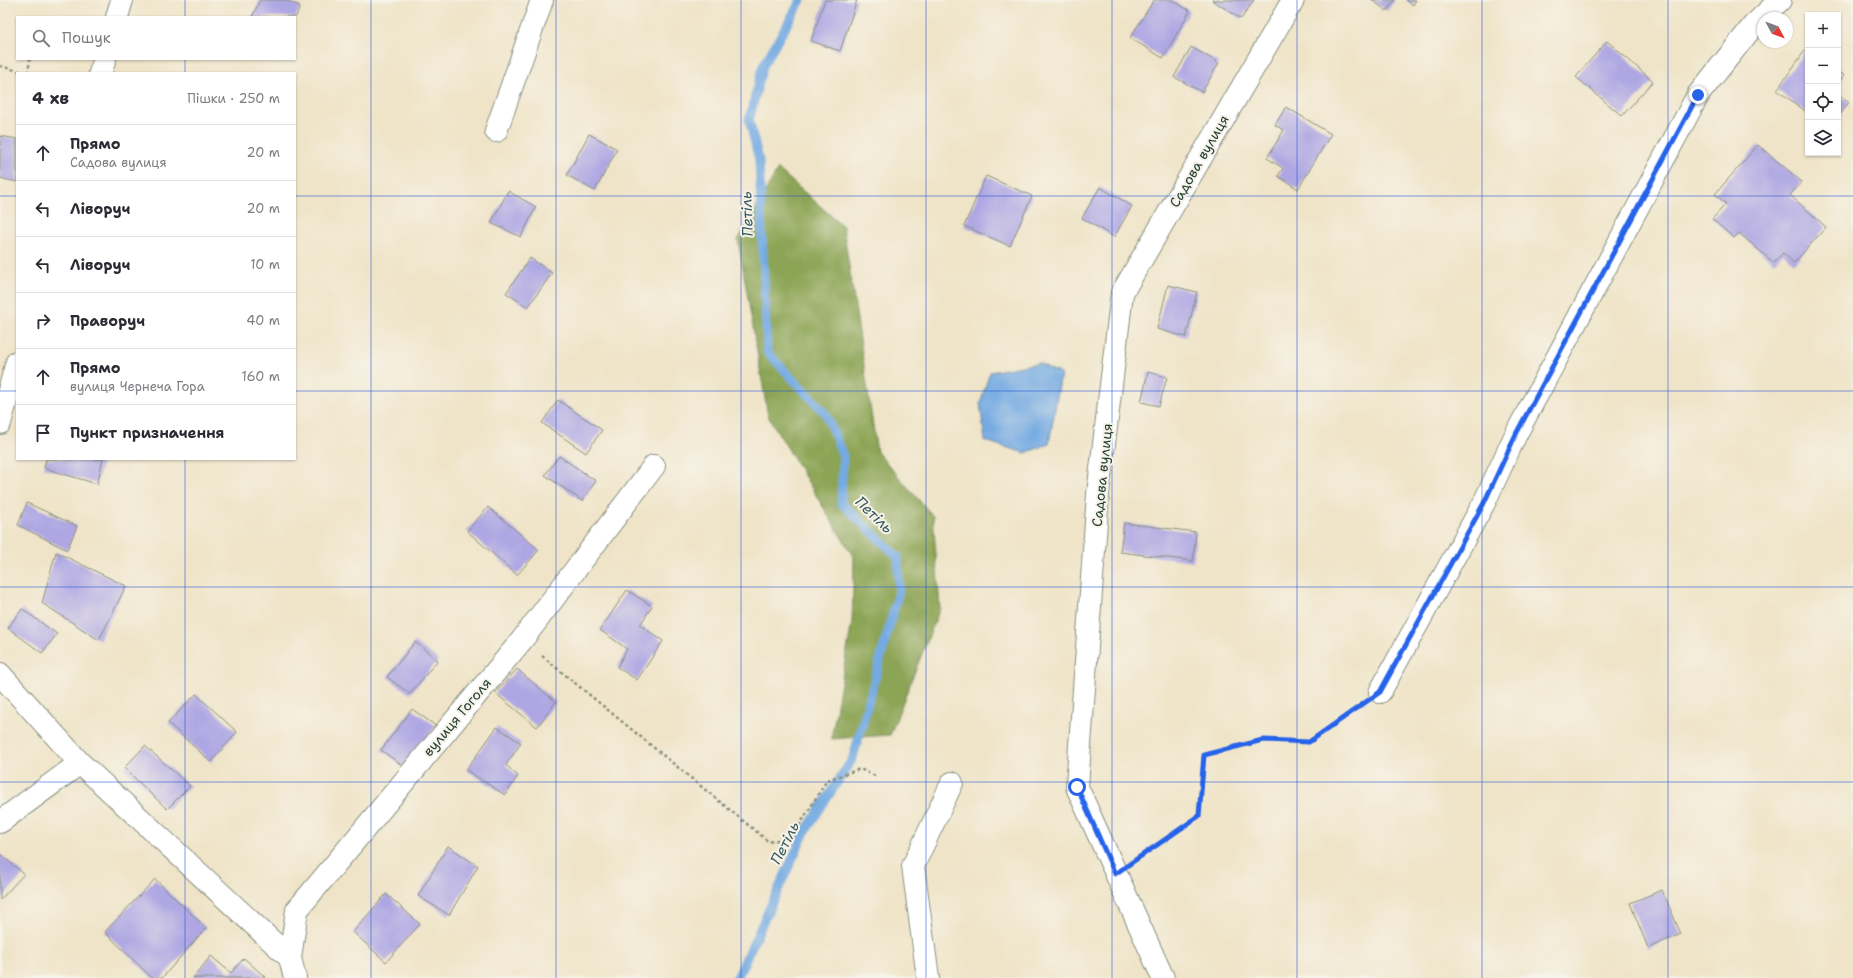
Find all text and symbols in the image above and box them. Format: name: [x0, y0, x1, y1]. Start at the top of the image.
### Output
north arrow: [1757, 12, 1793, 48]
map controls: [1805, 12, 1841, 156]
button: +: [1805, 12, 1841, 48]
search box: [16, 16, 296, 60]
icon: search: [30, 27, 52, 49]
text: Пошук: [62, 28, 111, 48]
button: −: [1805, 48, 1841, 84]
button: locate: [1805, 84, 1841, 120]
route end: [1689, 86, 1707, 104]
text: 4 хв: [32, 87, 69, 109]
text: Пішки · 250 m: [187, 90, 280, 107]
street label: Садова вулиця: [1165, 111, 1233, 211]
button: layers: [1805, 120, 1841, 156]
text: Прямо: [70, 134, 120, 154]
icon: ahead: [32, 142, 54, 164]
text: 20 m: [247, 144, 280, 161]
text: Садова вулиця: [70, 154, 167, 171]
water label: Петіль: [736, 191, 758, 237]
icon: left: [32, 198, 54, 220]
text: Ліворуч: [70, 199, 130, 219]
text: 20 m: [247, 200, 280, 217]
icon: left: [32, 254, 54, 276]
text: Ліворуч: [70, 255, 130, 275]
text: 10 m: [250, 256, 280, 273]
icon: right: [32, 310, 54, 332]
text: Праворуч: [70, 311, 145, 331]
text: 40 m: [246, 312, 280, 329]
text: Прямо: [70, 358, 120, 378]
icon: ahead: [32, 366, 54, 388]
text: 160 m: [242, 368, 280, 385]
text: вулиця Чернеча Гора: [70, 378, 205, 395]
icon: arrive: [32, 422, 54, 444]
street label: Садова вулиця: [1088, 422, 1116, 528]
text: Пункт призначення: [70, 423, 225, 443]
water label: Петіль: [851, 492, 898, 538]
street label: вулиця Гоголя: [419, 674, 495, 760]
route start: [1068, 778, 1086, 796]
water label: Петіль: [766, 818, 804, 868]

